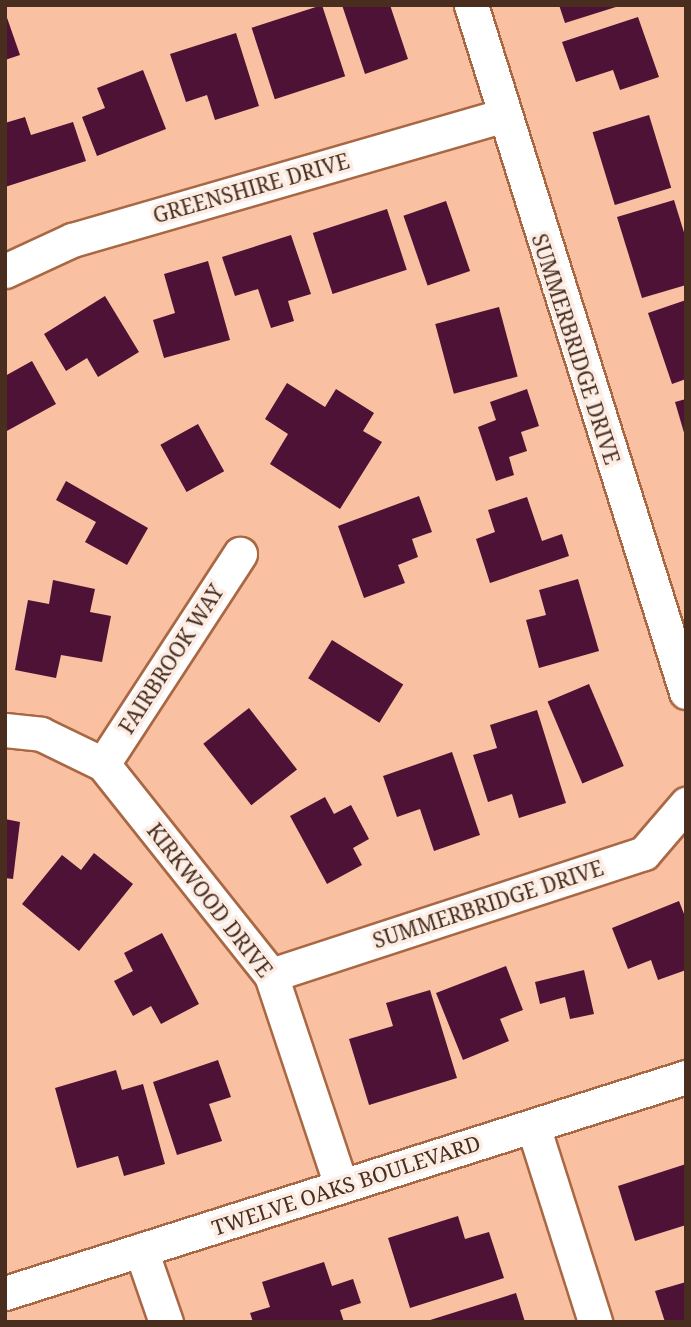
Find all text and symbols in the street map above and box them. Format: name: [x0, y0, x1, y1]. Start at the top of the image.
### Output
street label: GREENSHIRE DRIVE: [150, 148, 352, 228]
street label: SUMMERBRIDGE DRIVE: [527, 231, 625, 467]
street label: FAIRBROOK WAY: [113, 580, 229, 738]
street label: KIRKWOOD DRIVE: [142, 818, 278, 982]
street label: SUMMERBRIDGE DRIVE: [370, 855, 606, 953]
street label: TWELVE OAKS BOULEVARD: [209, 1130, 483, 1240]

